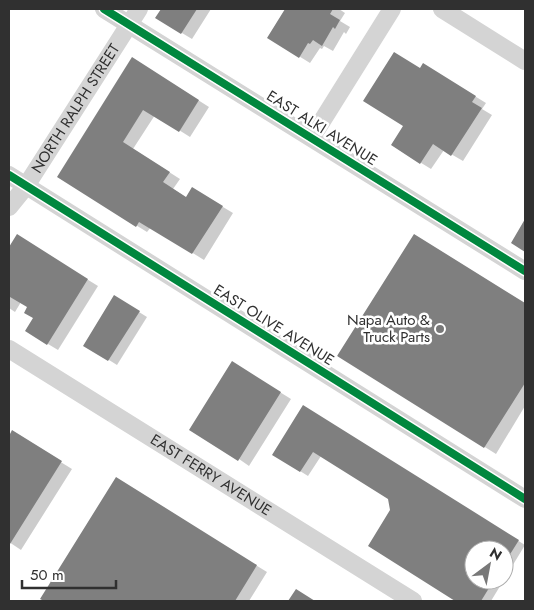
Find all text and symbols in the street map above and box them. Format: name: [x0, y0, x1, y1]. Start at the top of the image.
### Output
street label: NORTH RALPH STREET: [26, 39, 125, 178]
street label: EAST ALKI AVENUE: [262, 85, 382, 171]
street label: EAST OLIVE AVENUE: [209, 279, 339, 371]
place label: Napa Auto & Truck Parts: [347, 309, 430, 348]
marker: Napa Auto & Truck Parts: [434, 323, 446, 335]
street label: EAST FERRY AVENUE: [146, 429, 276, 521]
north arrow: [464, 540, 514, 590]
text: N: [486, 543, 506, 565]
scale bar: [22, 558, 116, 590]
text: 50 m: [30, 564, 64, 586]

